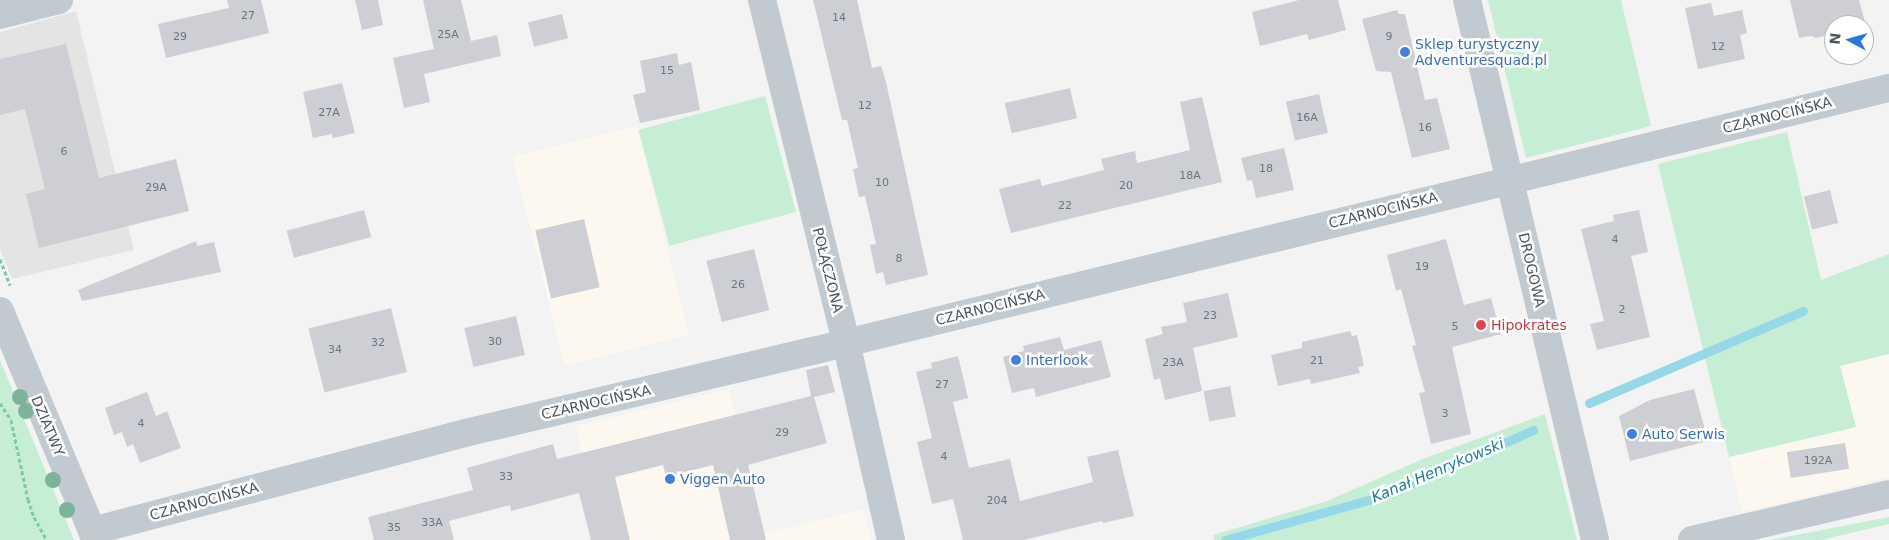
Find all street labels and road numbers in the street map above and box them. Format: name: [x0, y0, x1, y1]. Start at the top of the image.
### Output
street label: CZARNOCIŃSKA: [1721, 93, 1833, 137]
street label: CZARNOCIŃSKA: [1327, 188, 1439, 232]
street label: POŁĄCZONA: [809, 226, 847, 314]
street label: DROGOWA: [1515, 231, 1549, 309]
street label: CZARNOCIŃSKA: [934, 285, 1046, 329]
street label: CZARNOCIŃSKA: [540, 381, 652, 423]
street label: DZIATWY: [28, 393, 68, 459]
street label: CZARNOCIŃSKA: [148, 478, 260, 524]

